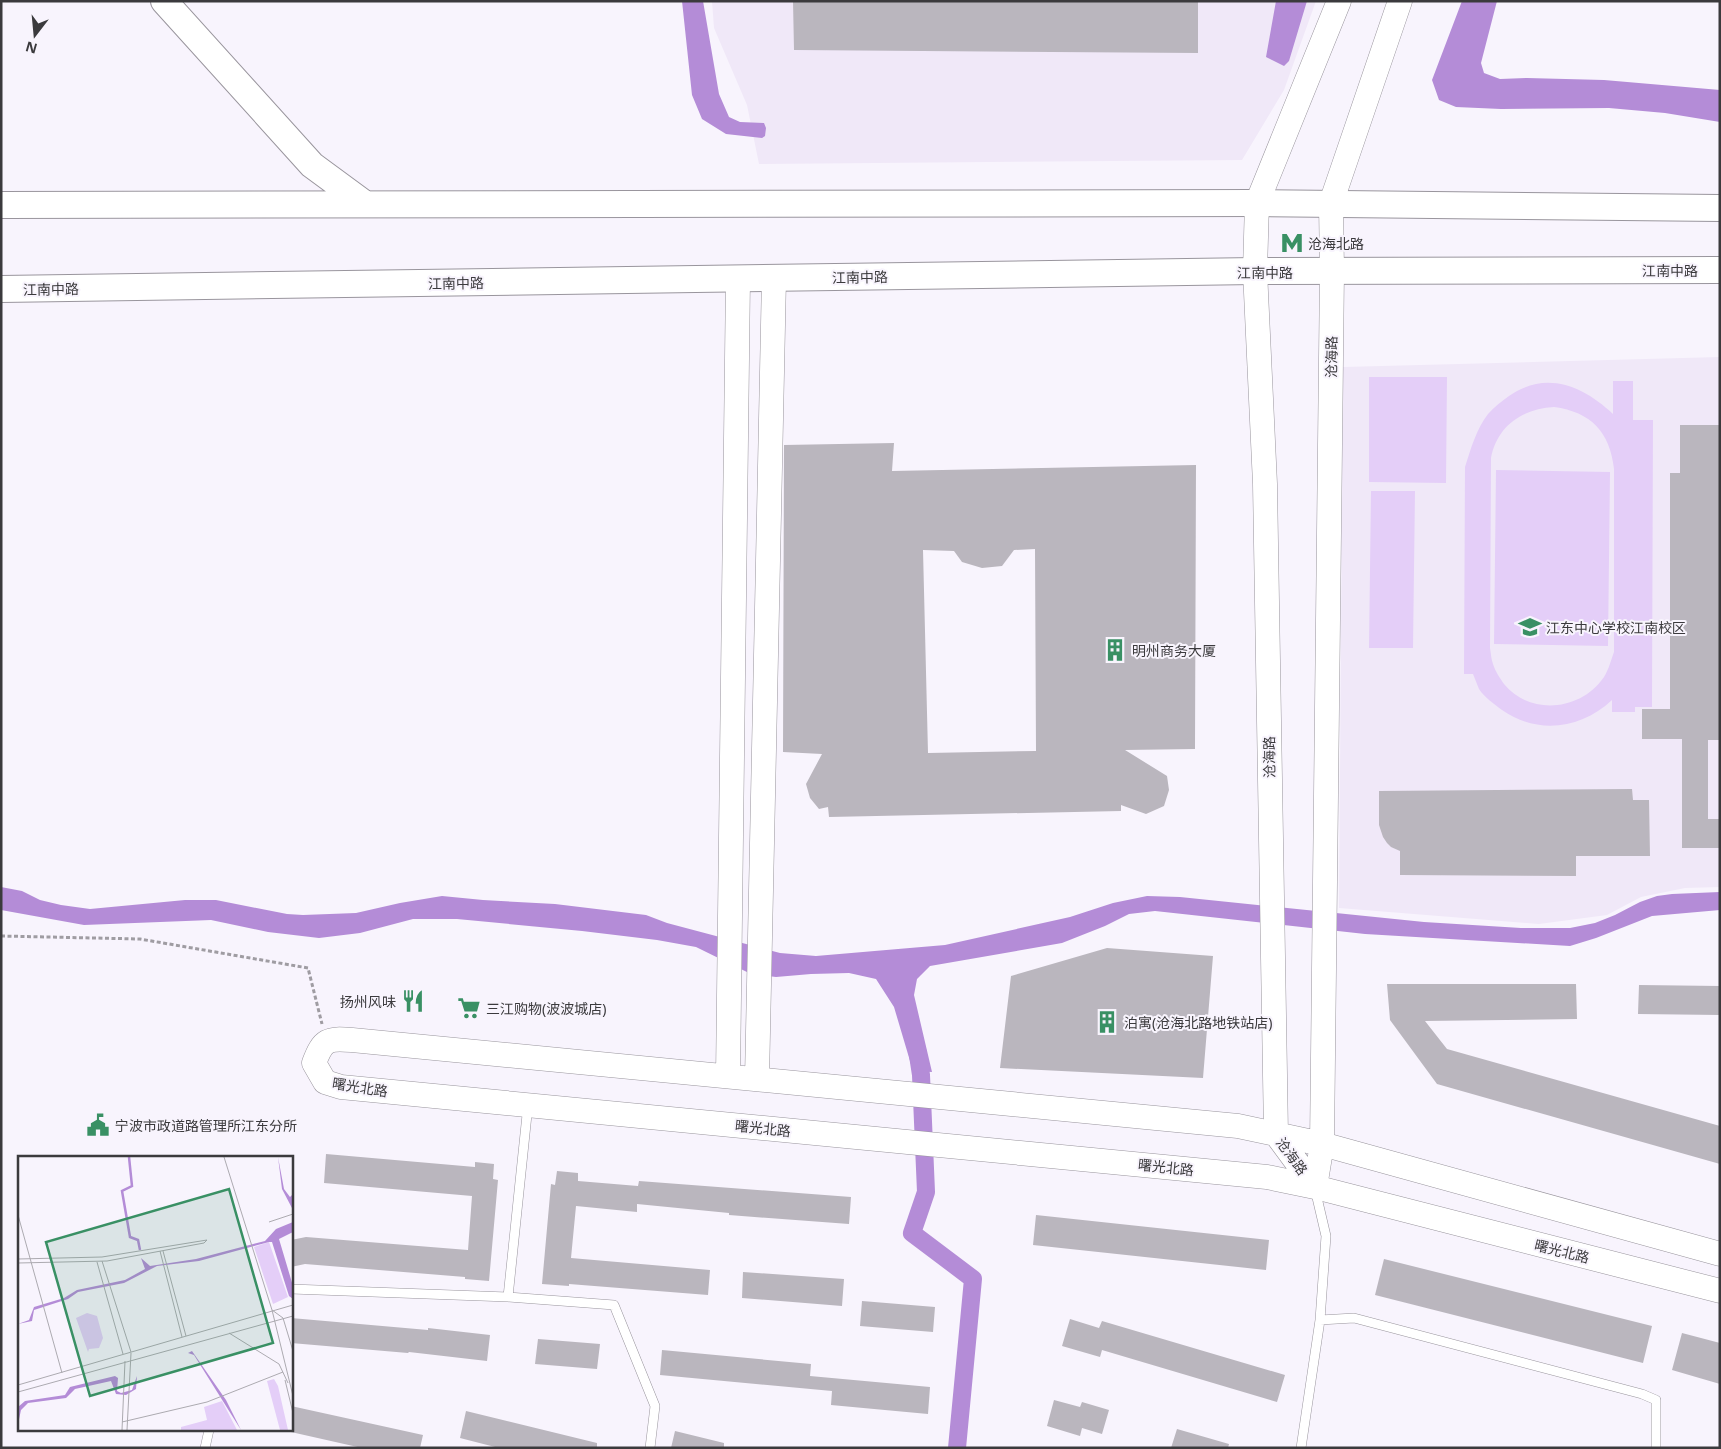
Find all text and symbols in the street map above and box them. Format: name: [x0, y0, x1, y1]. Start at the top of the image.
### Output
north arrow: [10, 10, 60, 60]
text: N: [23, 37, 39, 59]
metro station icon: 沧海北路: [1279, 230, 1305, 256]
place label: 沧海北路: [1308, 234, 1364, 253]
street label: 江南中路: [1642, 261, 1698, 280]
street label: 江南中路: [1237, 263, 1293, 282]
street label: 江南中路: [832, 267, 888, 287]
street label: 江南中路: [428, 273, 484, 293]
street label: 江南中路: [23, 279, 79, 299]
street label: 沧海路: [1321, 336, 1341, 378]
school or university icon: 江东中心学校江南校区: [1517, 614, 1543, 640]
place label: 江东中心学校江南校区: [1546, 618, 1686, 637]
building icon: 明州商务大厦: [1102, 637, 1128, 663]
place label: 明州商务大厦: [1132, 641, 1216, 660]
street label: 沧海路: [1259, 736, 1279, 778]
restaurant icon: 扬州风味: [400, 988, 426, 1014]
place label: 扬州风味: [340, 992, 396, 1011]
supermarket icon: 三江购物(波波城店): [456, 995, 482, 1021]
place label: 三江购物(波波城店): [486, 999, 606, 1018]
building icon: 泊寓(沧海北路地铁站店): [1094, 1009, 1120, 1035]
place label: 泊寓(沧海北路地铁站店): [1124, 1013, 1272, 1032]
street label: 曙光北路: [331, 1073, 389, 1101]
public building icon: 宁波市政道路管理所江东分所: [85, 1112, 111, 1138]
place label: 宁波市政道路管理所江东分所: [115, 1116, 297, 1135]
street label: 曙光北路: [734, 1116, 792, 1140]
street label: 沧海路: [1272, 1133, 1312, 1179]
street label: 曙光北路: [1137, 1155, 1195, 1179]
inset map: [18, 1156, 292, 1432]
street label: 曙光北路: [1533, 1235, 1591, 1267]

